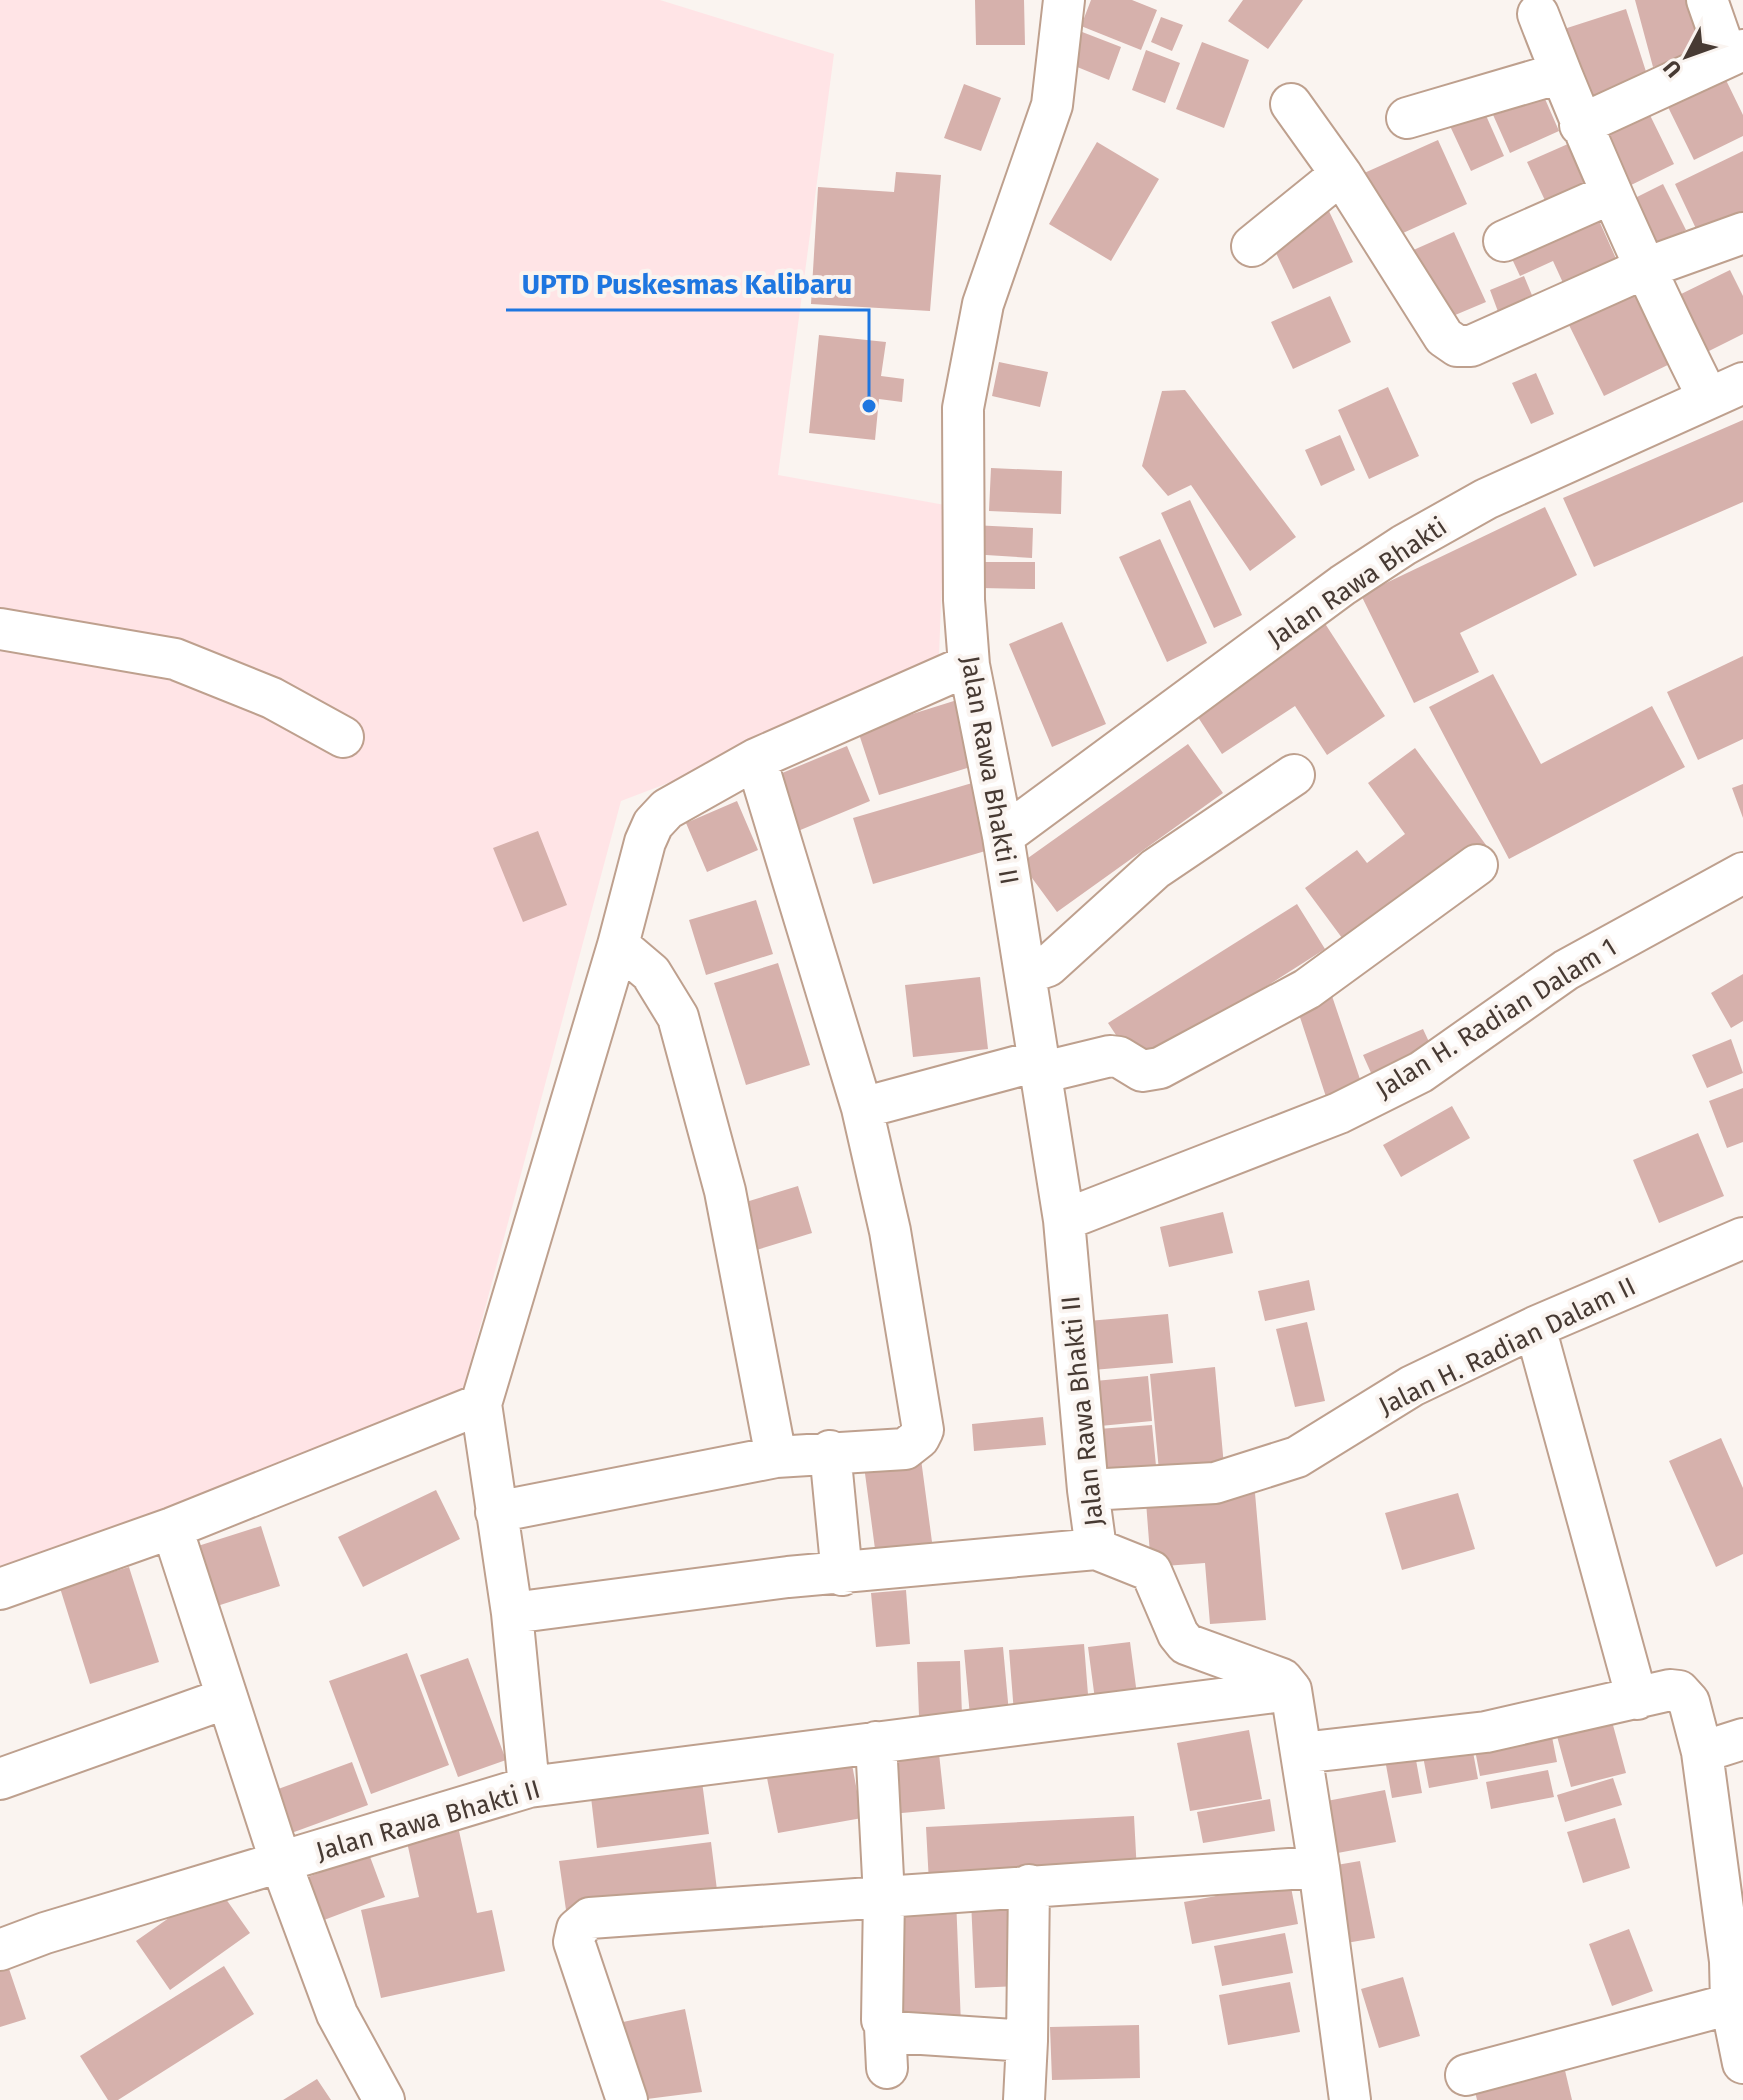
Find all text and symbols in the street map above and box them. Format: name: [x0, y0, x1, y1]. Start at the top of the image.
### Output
north arrow: [1647, 16, 1727, 96]
text: U: [1657, 55, 1687, 83]
callout: UPTD Puskesmas Kalibaru: [506, 258, 869, 310]
text: UPTD Puskesmas Kalibaru: [522, 268, 852, 301]
street label: Jalan Rawa Bhakti: [1262, 511, 1453, 654]
street label: Jalan Rawa Bhakti II: [954, 653, 1025, 887]
street label: Jalan H. Radian Dalam 1: [1370, 932, 1622, 1105]
street label: Jalan H. Radian Dalam II: [1374, 1271, 1641, 1422]
street label: Jalan Rawa Bhakti II: [1055, 1294, 1110, 1528]
street label: Jalan Rawa Bhakti II: [312, 1774, 544, 1867]

